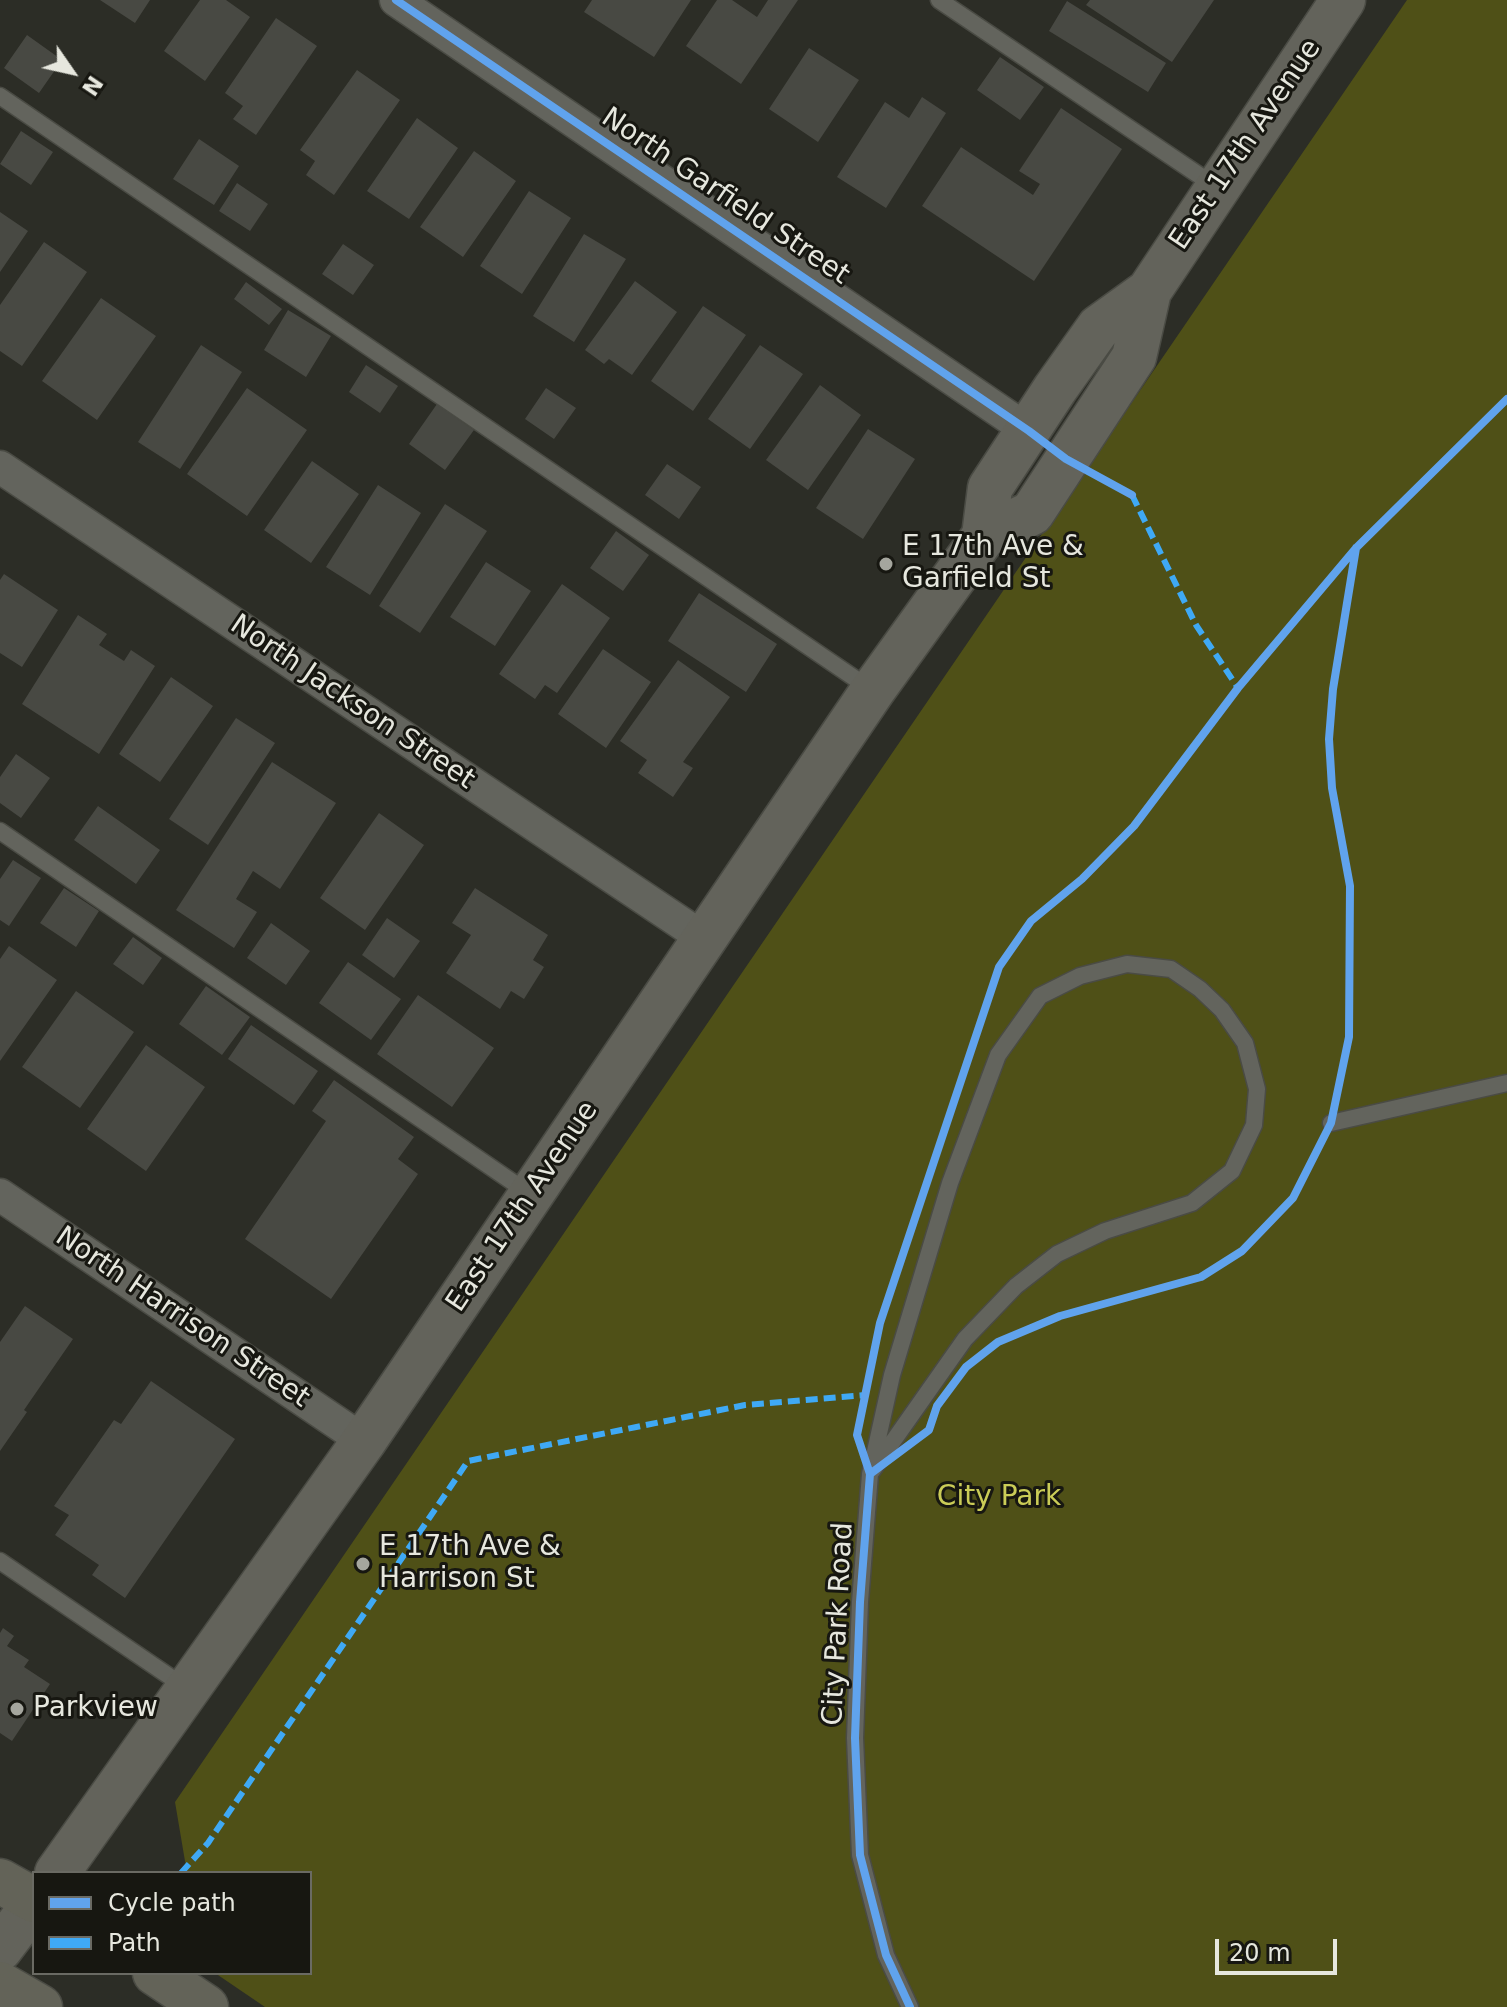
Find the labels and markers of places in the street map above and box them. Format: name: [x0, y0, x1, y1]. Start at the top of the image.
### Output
place label: E 17th Ave & Garfield St: [902, 531, 1084, 597]
marker: E 17th Ave & Garfield St: [877, 555, 895, 573]
place label: E 17th Ave & Harrison St: [379, 1531, 561, 1597]
marker: E 17th Ave & Harrison St: [354, 1555, 372, 1573]
place label: Parkview: [33, 1692, 158, 1726]
marker: Parkview: [8, 1700, 26, 1718]

